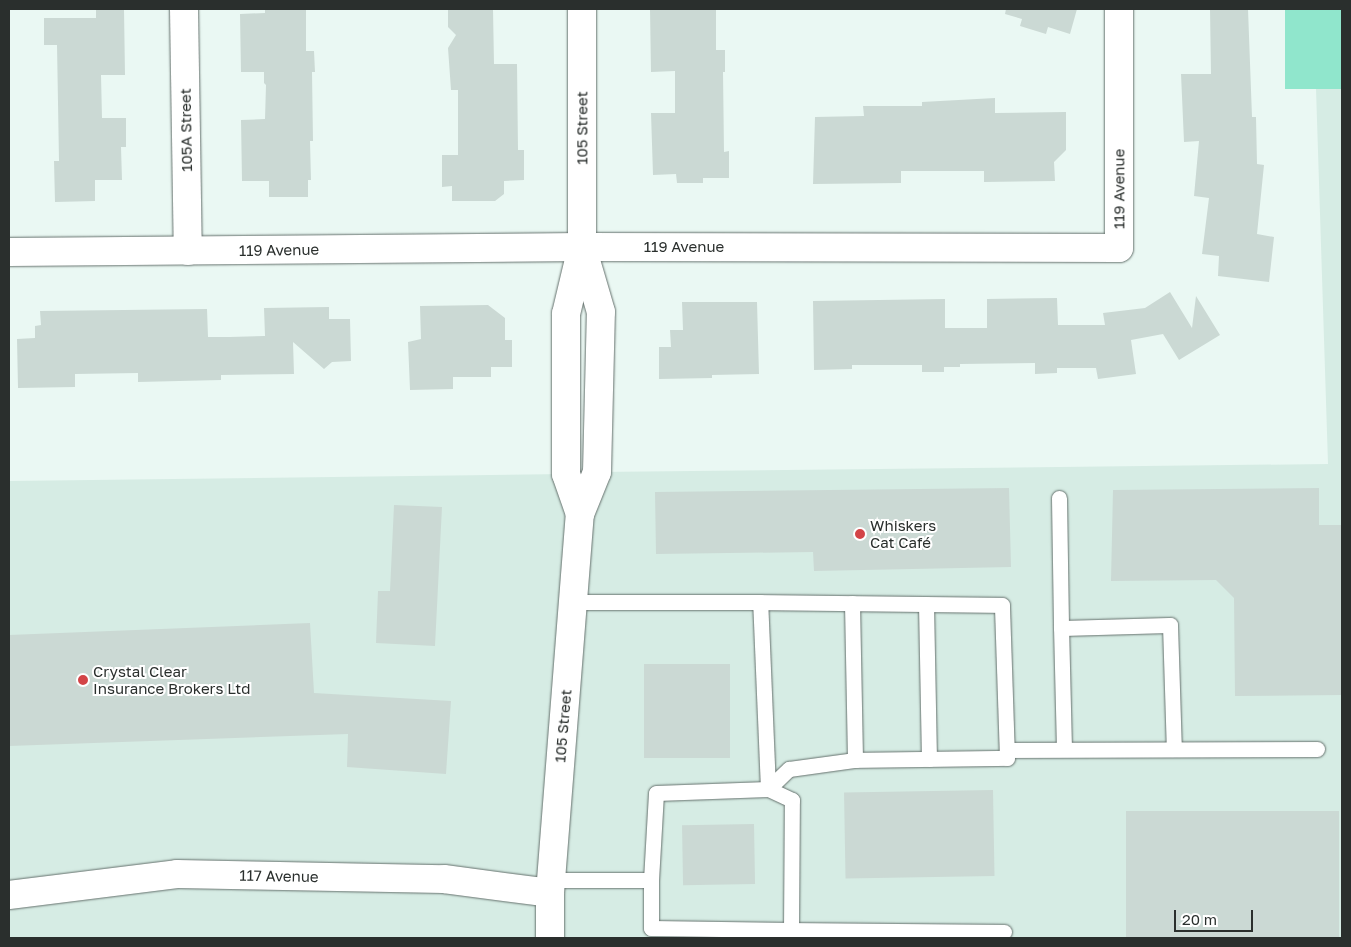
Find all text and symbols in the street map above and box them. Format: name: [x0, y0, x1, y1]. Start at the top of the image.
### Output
street label: 105A Street: [176, 88, 196, 172]
street label: 105 Street: [573, 91, 591, 165]
street label: 119 Avenue: [1110, 149, 1128, 229]
street label: 119 Avenue: [644, 238, 724, 256]
street label: 119 Avenue: [239, 240, 319, 260]
place label: Whiskers Cat Café: [870, 516, 936, 551]
marker: Whiskers Cat Café: [854, 528, 866, 540]
place label: Crystal Clear Insurance Brokers Ltd: [93, 662, 250, 697]
marker: Crystal Clear Insurance Brokers Ltd: [77, 674, 89, 686]
street label: 105 Street: [551, 689, 575, 763]
street label: 117 Avenue: [239, 866, 319, 886]
scale bar: [1176, 900, 1255, 932]
text: 20 m: [1182, 910, 1217, 928]

